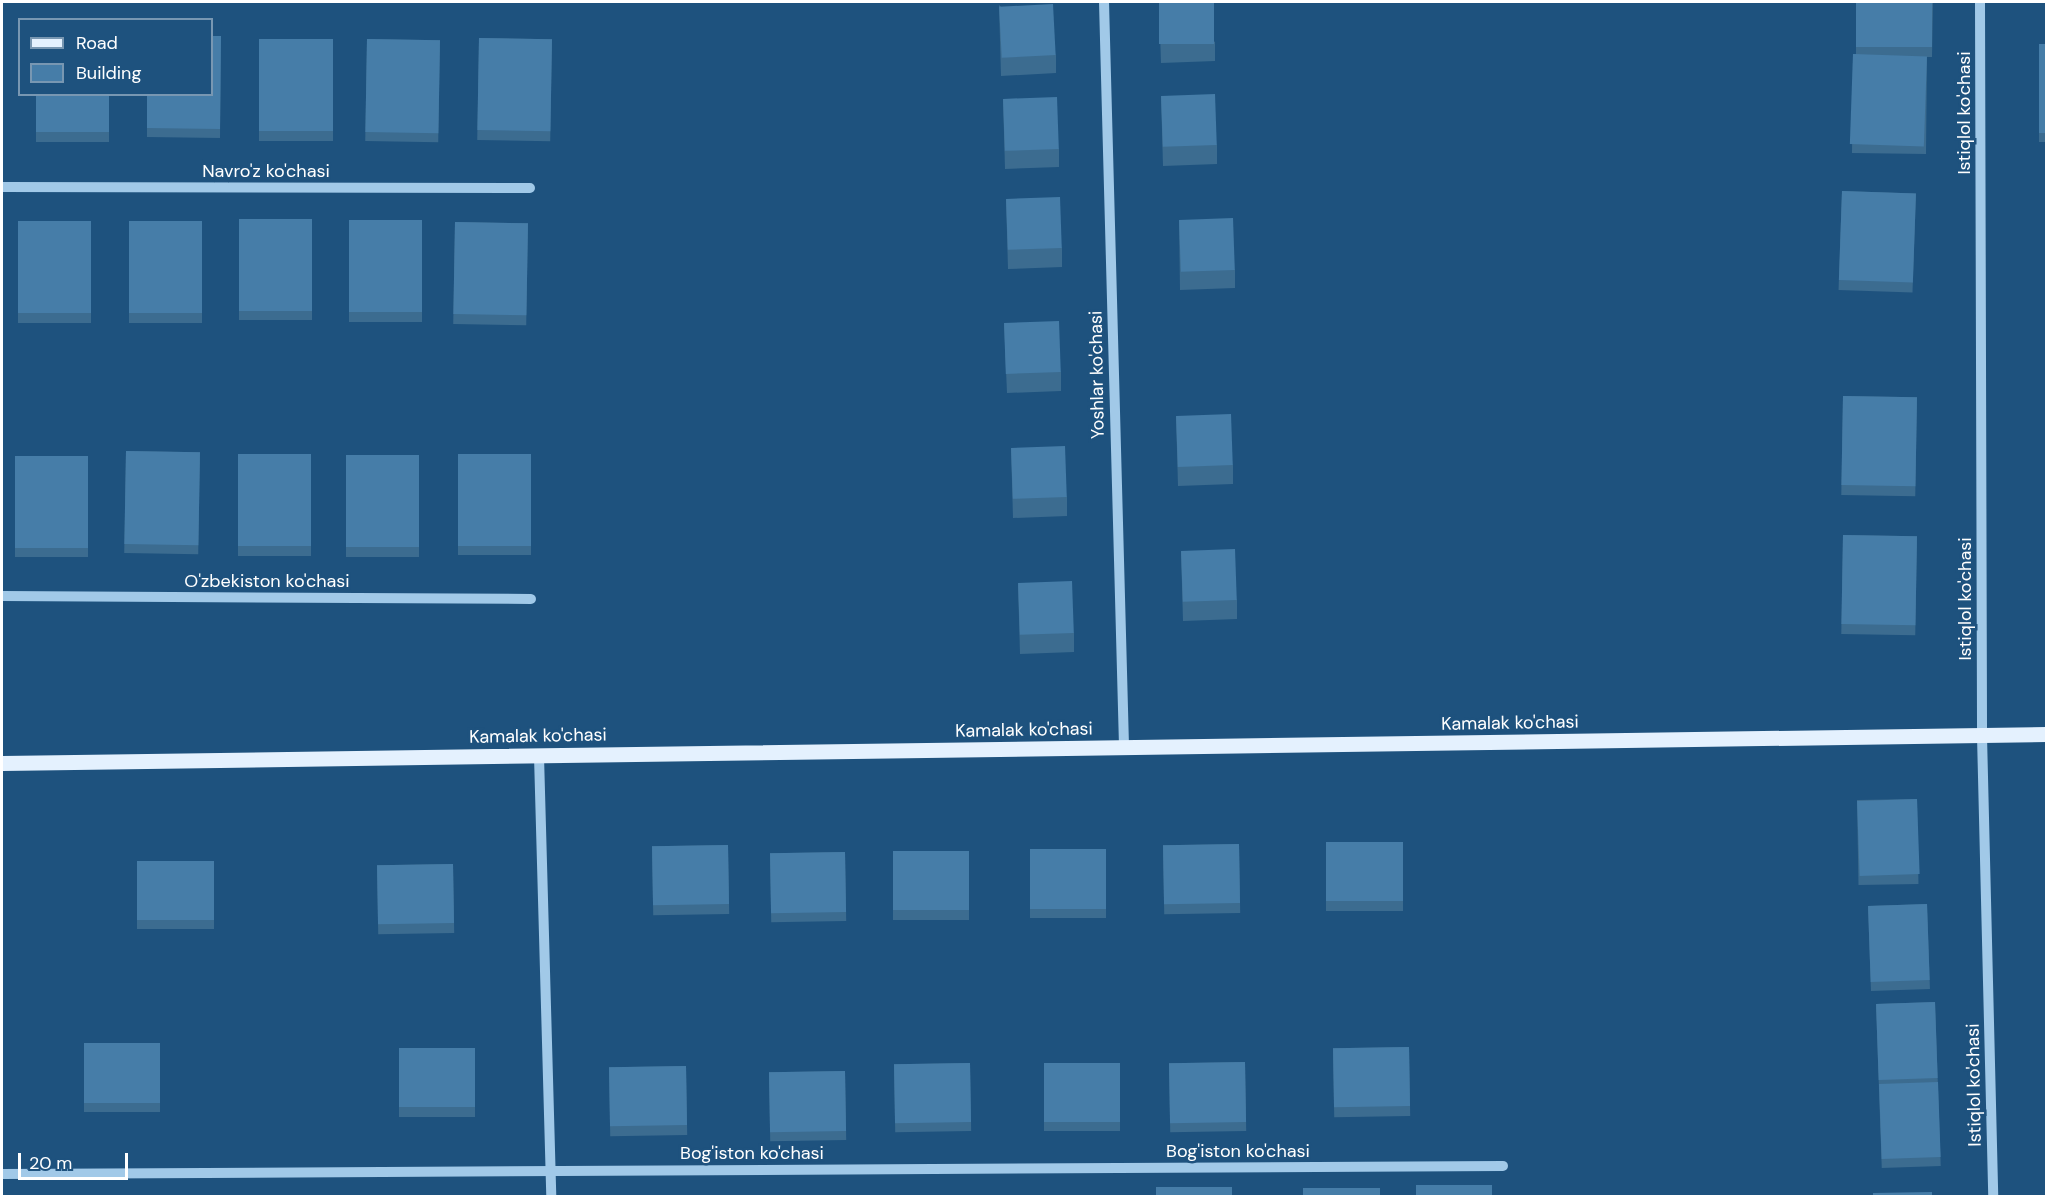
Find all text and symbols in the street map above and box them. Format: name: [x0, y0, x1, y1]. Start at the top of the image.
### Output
legend: [18, 18, 213, 96]
text: Road: [76, 31, 118, 55]
street label: Istiqlol ko'chasi: [1953, 51, 1975, 175]
text: Building: [76, 61, 141, 85]
street label: Navro'z ko'chasi: [202, 160, 330, 182]
street label: Yoshlar ko'chasi: [1085, 311, 1109, 439]
street label: Istiqlol ko'chasi: [1954, 537, 1976, 661]
street label: O'zbekiston ko'chasi: [184, 570, 350, 592]
street label: Kamalak ko'chasi: [1441, 711, 1579, 735]
street label: Kamalak ko'chasi: [955, 718, 1093, 742]
street label: Kamalak ko'chasi: [469, 724, 607, 748]
street label: Istiqlol ko'chasi: [1962, 1023, 1986, 1147]
street label: Bog'iston ko'chasi: [1166, 1140, 1310, 1162]
scale bar: [21, 1141, 130, 1179]
street label: Bog'iston ko'chasi: [680, 1142, 824, 1164]
text: 20 m: [29, 1151, 72, 1175]

